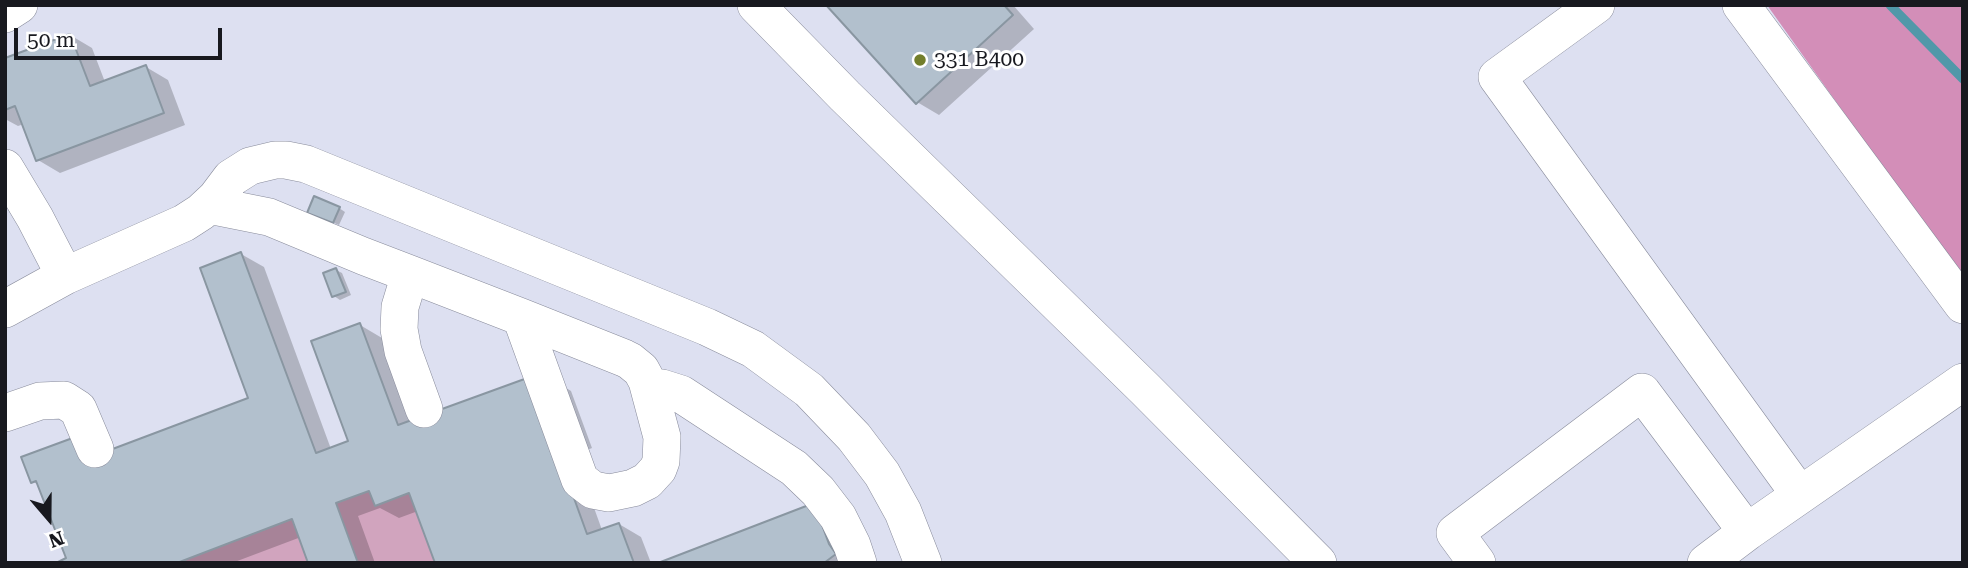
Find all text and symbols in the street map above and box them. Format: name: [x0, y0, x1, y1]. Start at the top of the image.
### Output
scale bar: [18, 14, 226, 58]
text: 50 m: [27, 28, 75, 52]
place label: 331 B400: [934, 47, 1024, 73]
marker: 331 B400: [912, 52, 928, 68]
north arrow: [14, 484, 84, 554]
text: N: [46, 526, 67, 553]

